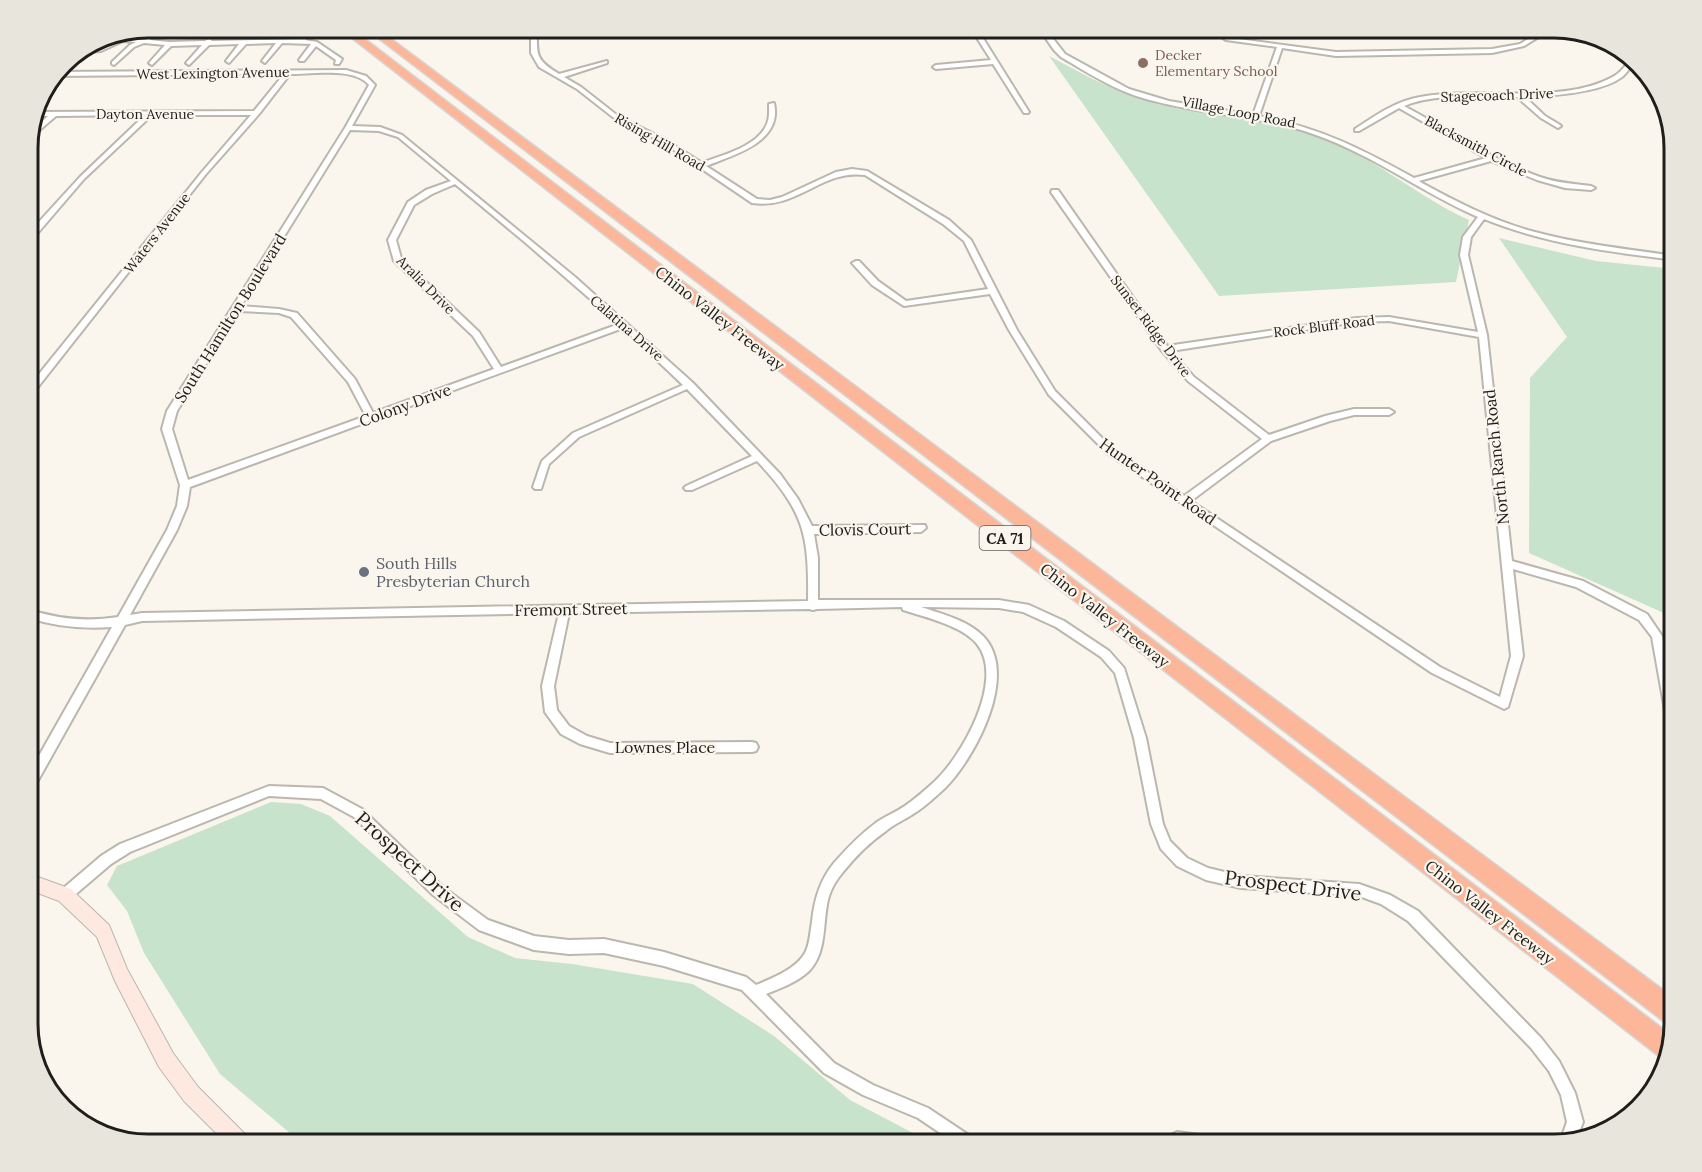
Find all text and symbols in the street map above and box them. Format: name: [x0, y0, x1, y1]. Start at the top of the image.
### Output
place label: Decker Elementary School: [1155, 46, 1278, 80]
marker: Decker Elementary School: [1136, 56, 1150, 70]
street label: West Lexington Avenue: [136, 63, 290, 83]
street label: Stagecoach Drive: [1440, 84, 1554, 106]
street label: Village Loop Road: [1180, 92, 1297, 132]
street label: Dayton Avenue: [96, 105, 195, 123]
street label: Rising Hill Road: [612, 109, 708, 175]
street label: Blacksmith Circle: [1422, 111, 1531, 181]
street label: Waters Avenue: [120, 189, 194, 277]
street label: South Hamilton Boulevard: [170, 229, 291, 406]
street label: Aralia Drive: [392, 251, 459, 318]
street label: Chino Valley Freeway: [651, 261, 789, 375]
street label: Sunset Ridge Drive: [1107, 272, 1195, 381]
street label: Calatina Drive: [586, 291, 668, 365]
street label: Rock Bluff Road: [1272, 311, 1376, 341]
street label: Colony Drive: [356, 379, 454, 431]
street label: North Ranch Road: [1479, 388, 1513, 526]
street label: Hunter Point Road: [1096, 433, 1221, 529]
street label: Clovis Court: [819, 518, 912, 540]
road number: CA 71: [980, 526, 1030, 550]
place label: South Hills Presbyterian Church: [376, 553, 530, 591]
street label: Chino Valley Freeway: [1036, 558, 1174, 672]
marker: South Hills Presbyterian Church: [357, 565, 371, 579]
street label: Fremont Street: [514, 598, 629, 620]
street label: Lownes Place: [615, 737, 716, 757]
street label: Prospect Drive: [350, 806, 470, 917]
street label: Chino Valley Freeway: [1421, 855, 1559, 969]
street label: Prospect Drive: [1223, 864, 1363, 906]

